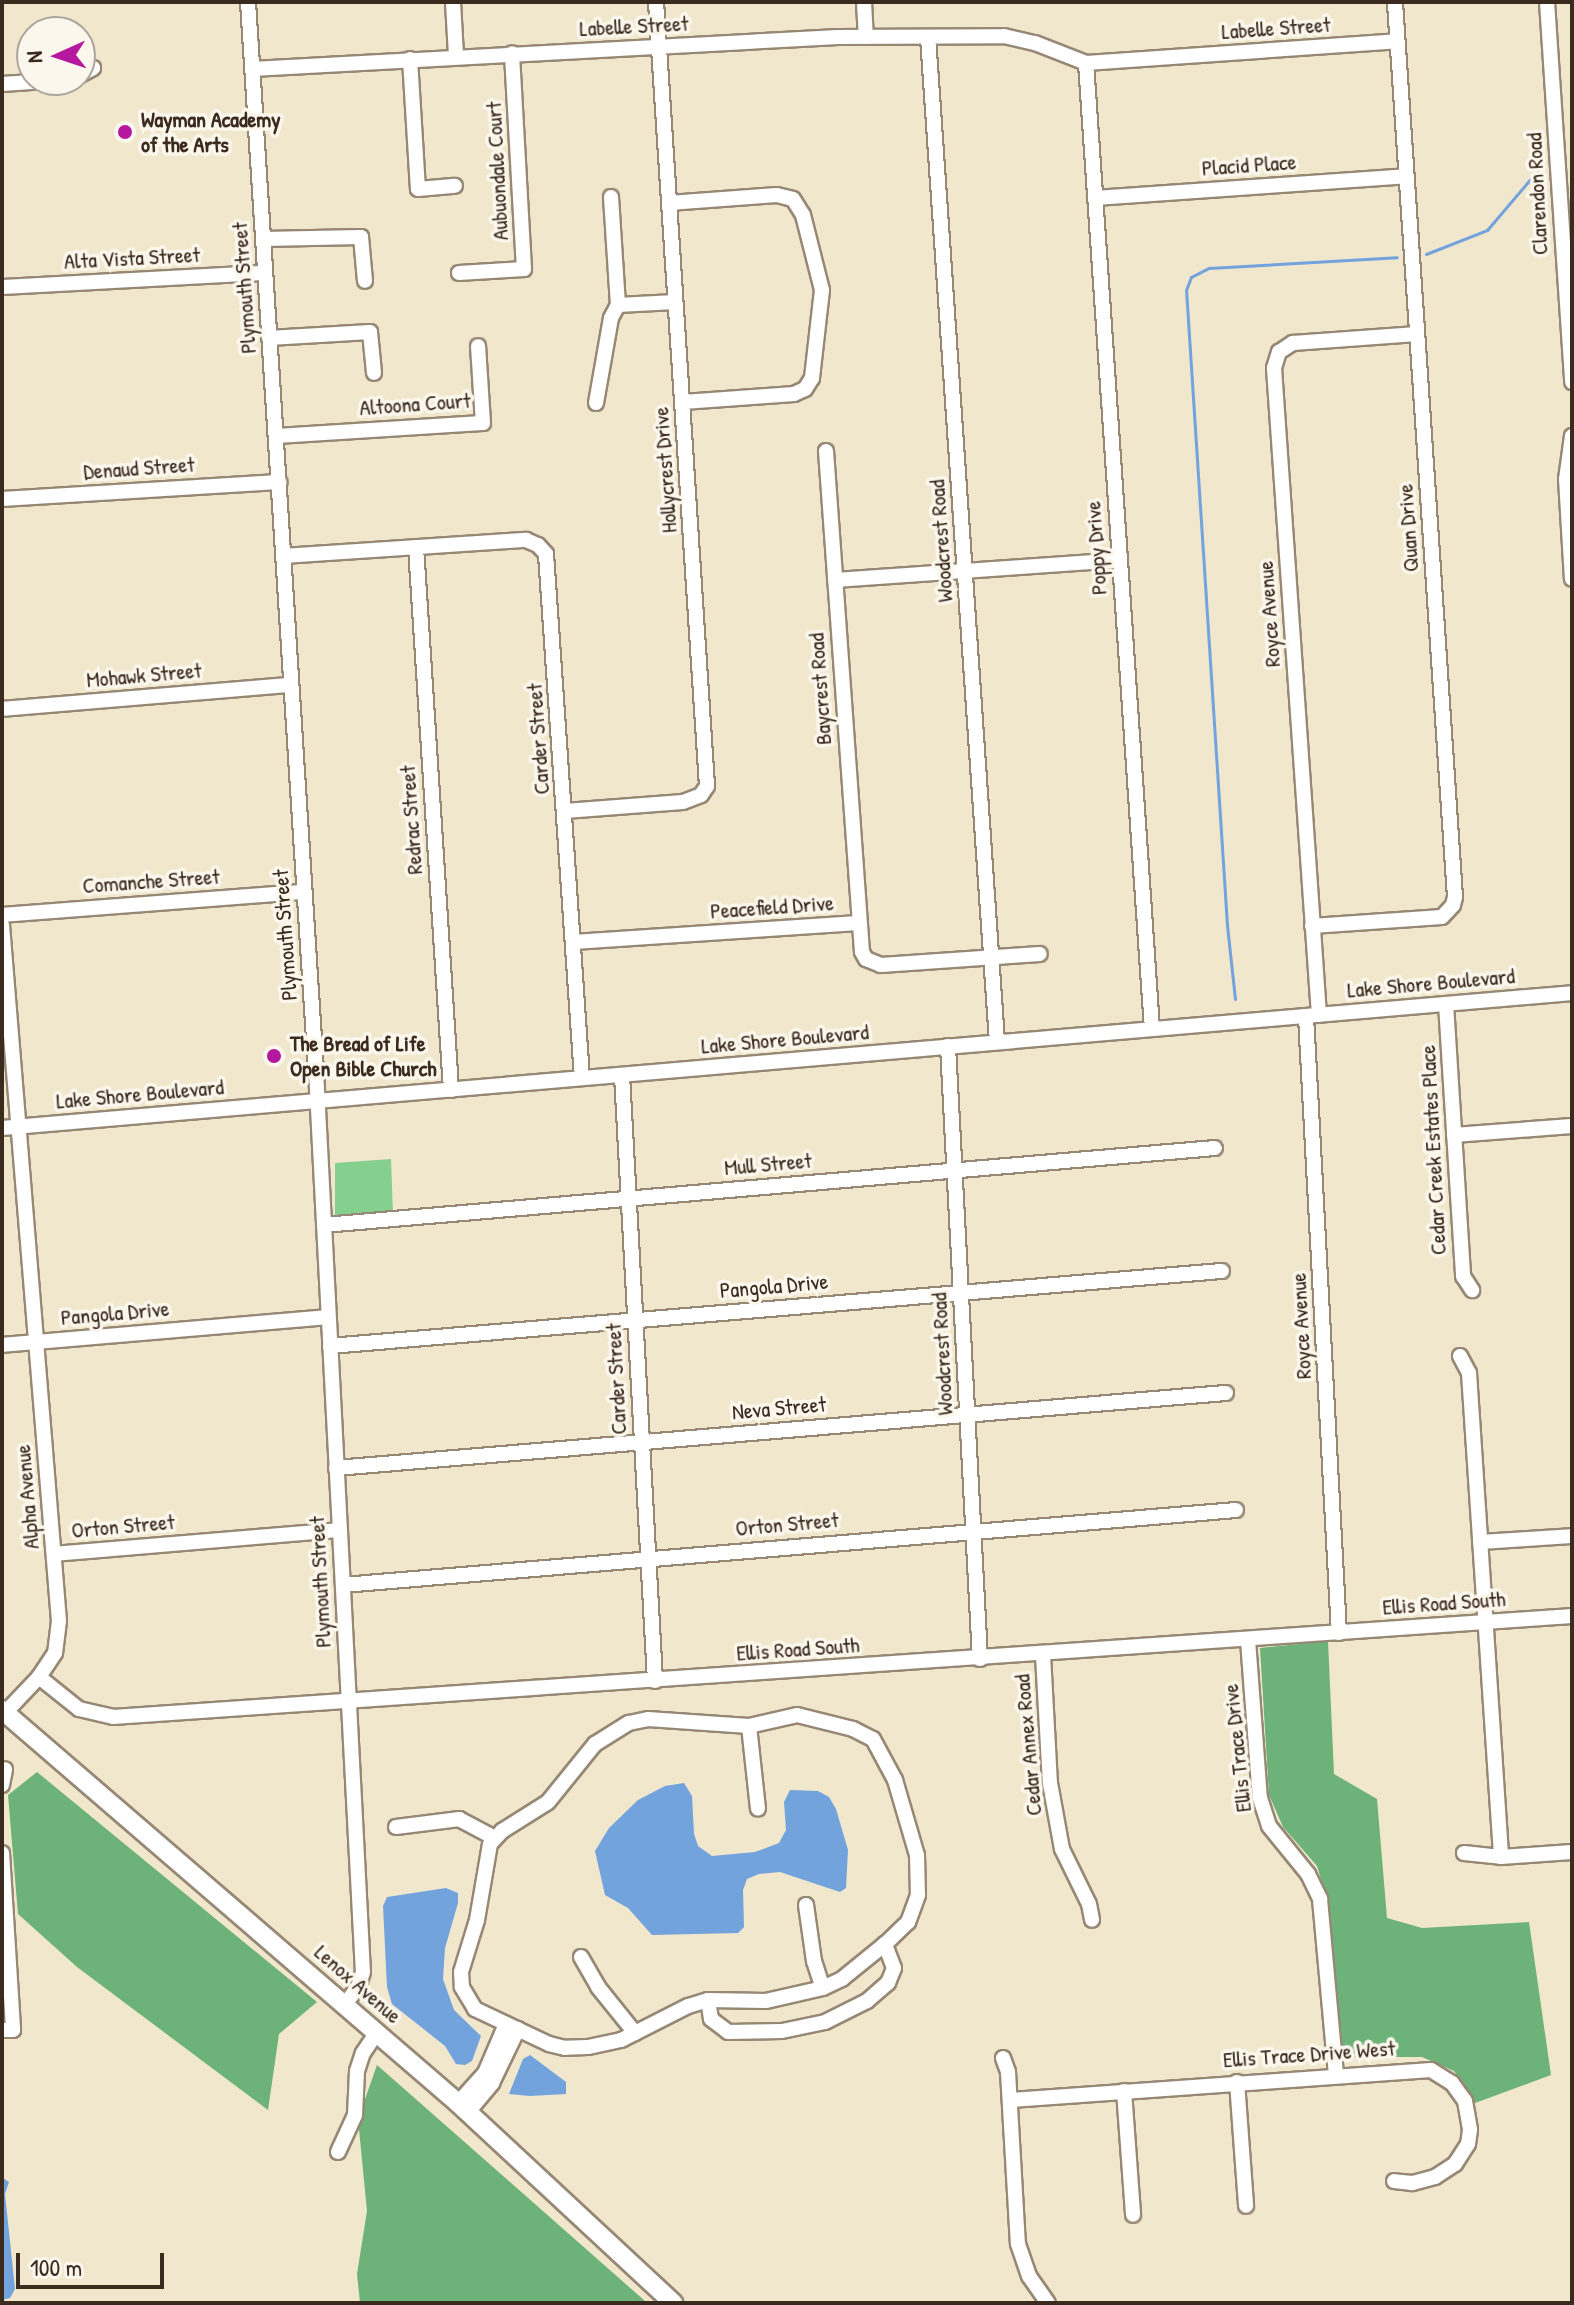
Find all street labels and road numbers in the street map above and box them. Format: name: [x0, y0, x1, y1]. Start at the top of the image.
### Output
street label: Labelle Street: [579, 10, 689, 42]
street label: Labelle Street: [1221, 11, 1331, 45]
street label: Aubuondale Court: [480, 101, 514, 241]
street label: Clarendon Road: [1521, 132, 1553, 256]
street label: Placid Place: [1201, 149, 1297, 181]
street label: Plymouth Street: [226, 222, 262, 354]
street label: Alta Vista Street: [63, 241, 201, 275]
street label: Altoona Court: [359, 387, 471, 421]
street label: Hollycrest Drive: [647, 406, 683, 534]
street label: Denaud Street: [82, 451, 196, 485]
street label: Woodcrest Road: [924, 479, 958, 603]
street label: Quan Drive: [1392, 483, 1424, 573]
street label: Poppy Drive: [1080, 500, 1112, 596]
street label: Royce Avenue: [1252, 560, 1286, 668]
street label: Baycrest Road: [803, 632, 837, 746]
street label: Mohawk Street: [85, 657, 203, 693]
street label: Carder Street: [521, 683, 555, 795]
street label: Redrac Street: [394, 765, 428, 875]
street label: Comanche Street: [82, 863, 220, 899]
street label: Plymouth Street: [267, 869, 303, 1001]
street label: Peacefield Drive: [709, 890, 835, 924]
street label: Lake Shore Boulevard: [1346, 963, 1516, 1003]
street label: Lake Shore Boulevard: [700, 1019, 870, 1059]
street label: Cedar Creek Estates Place: [1414, 1044, 1452, 1256]
street label: Lake Shore Boulevard: [55, 1074, 225, 1114]
street label: Mull Street: [723, 1147, 813, 1181]
street label: Pangola Drive: [719, 1268, 829, 1304]
street label: Royce Avenue: [1285, 1272, 1317, 1380]
street label: Woodcrest Road: [926, 1292, 958, 1416]
street label: Pangola Drive: [60, 1295, 170, 1331]
street label: Carder Street: [600, 1323, 632, 1435]
street label: Neva Street: [731, 1391, 827, 1425]
street label: Alpha Avenue: [9, 1444, 45, 1550]
street label: Orton Street: [734, 1506, 840, 1542]
street label: Orton Street: [70, 1508, 176, 1544]
street label: Plymouth Street: [303, 1516, 337, 1648]
street label: Ellis Road South: [1382, 1586, 1506, 1620]
street label: Ellis Road South: [736, 1632, 860, 1666]
street label: Cedar Annex Road: [1009, 1673, 1047, 1817]
street label: Ellis Trace Drive: [1217, 1683, 1257, 1813]
street label: Lenox Avenue: [309, 1939, 407, 2029]
street label: Ellis Trace Drive West: [1222, 2035, 1396, 2073]

